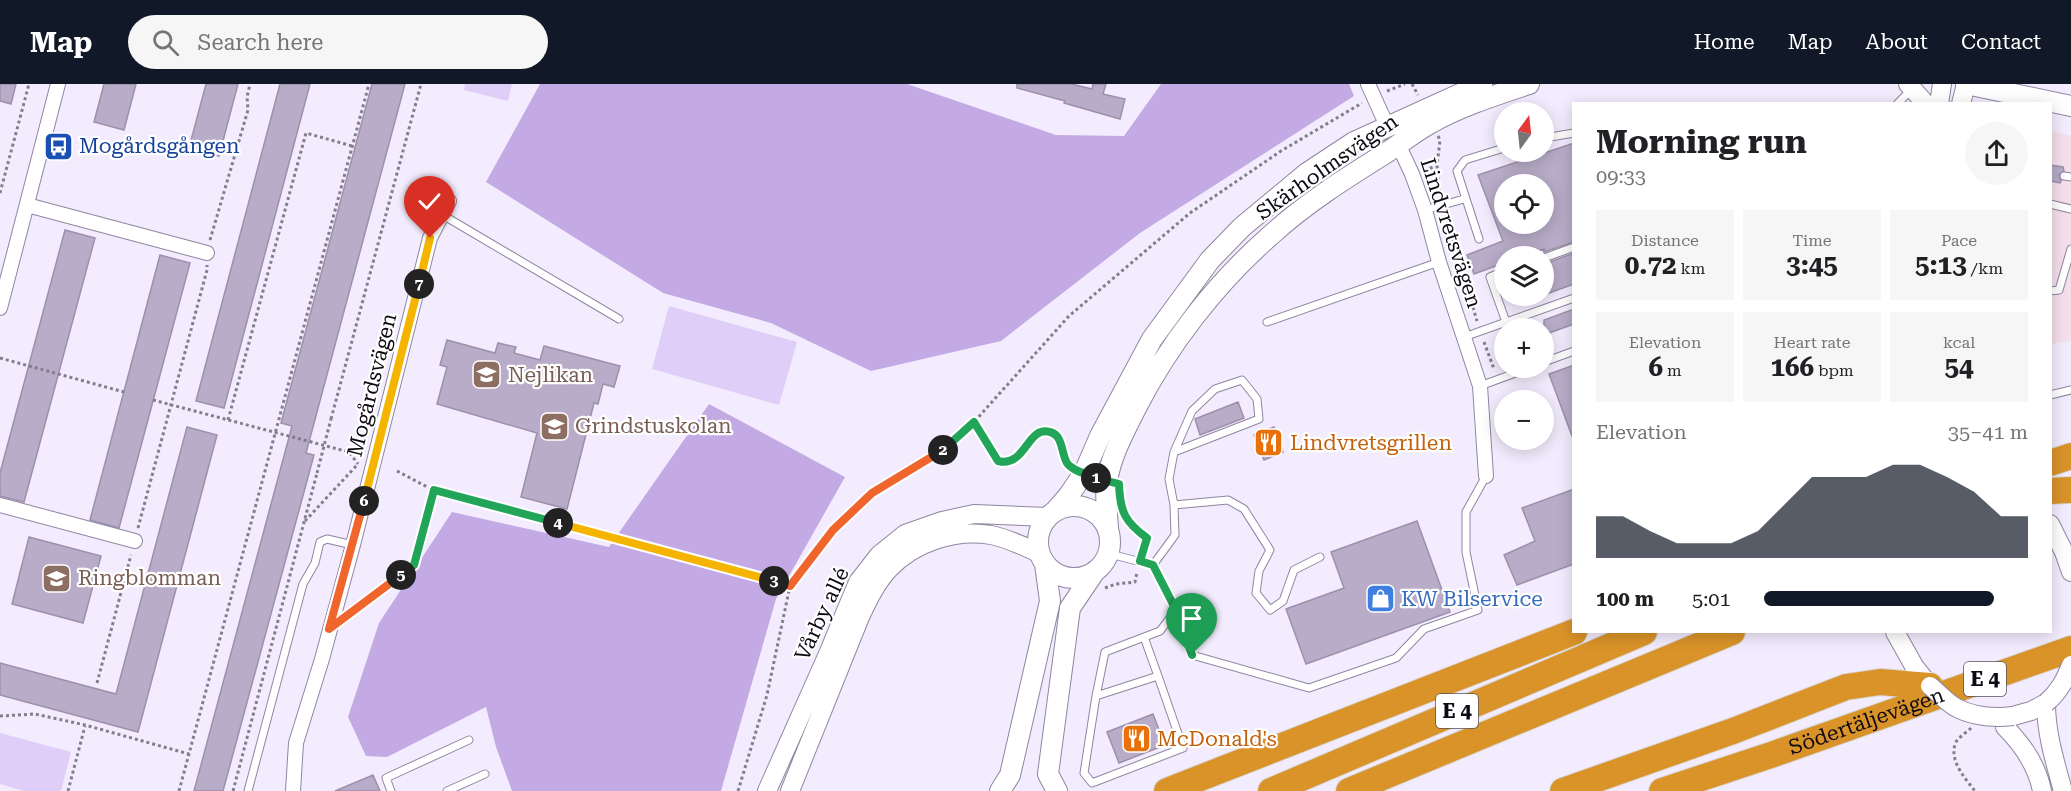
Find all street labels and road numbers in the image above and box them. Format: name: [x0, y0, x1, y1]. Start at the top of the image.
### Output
street label: Skärholmsvägen: [1252, 109, 1403, 225]
street label: Lindvretsvägen: [1415, 155, 1487, 311]
street label: Mogårdsvägen: [343, 310, 402, 459]
street label: Vårby allé: [790, 564, 854, 664]
road number: E 4: [1964, 662, 2006, 696]
street label: Södertäljevägen: [1786, 683, 1948, 760]
road number: E 4: [1436, 694, 1478, 728]

